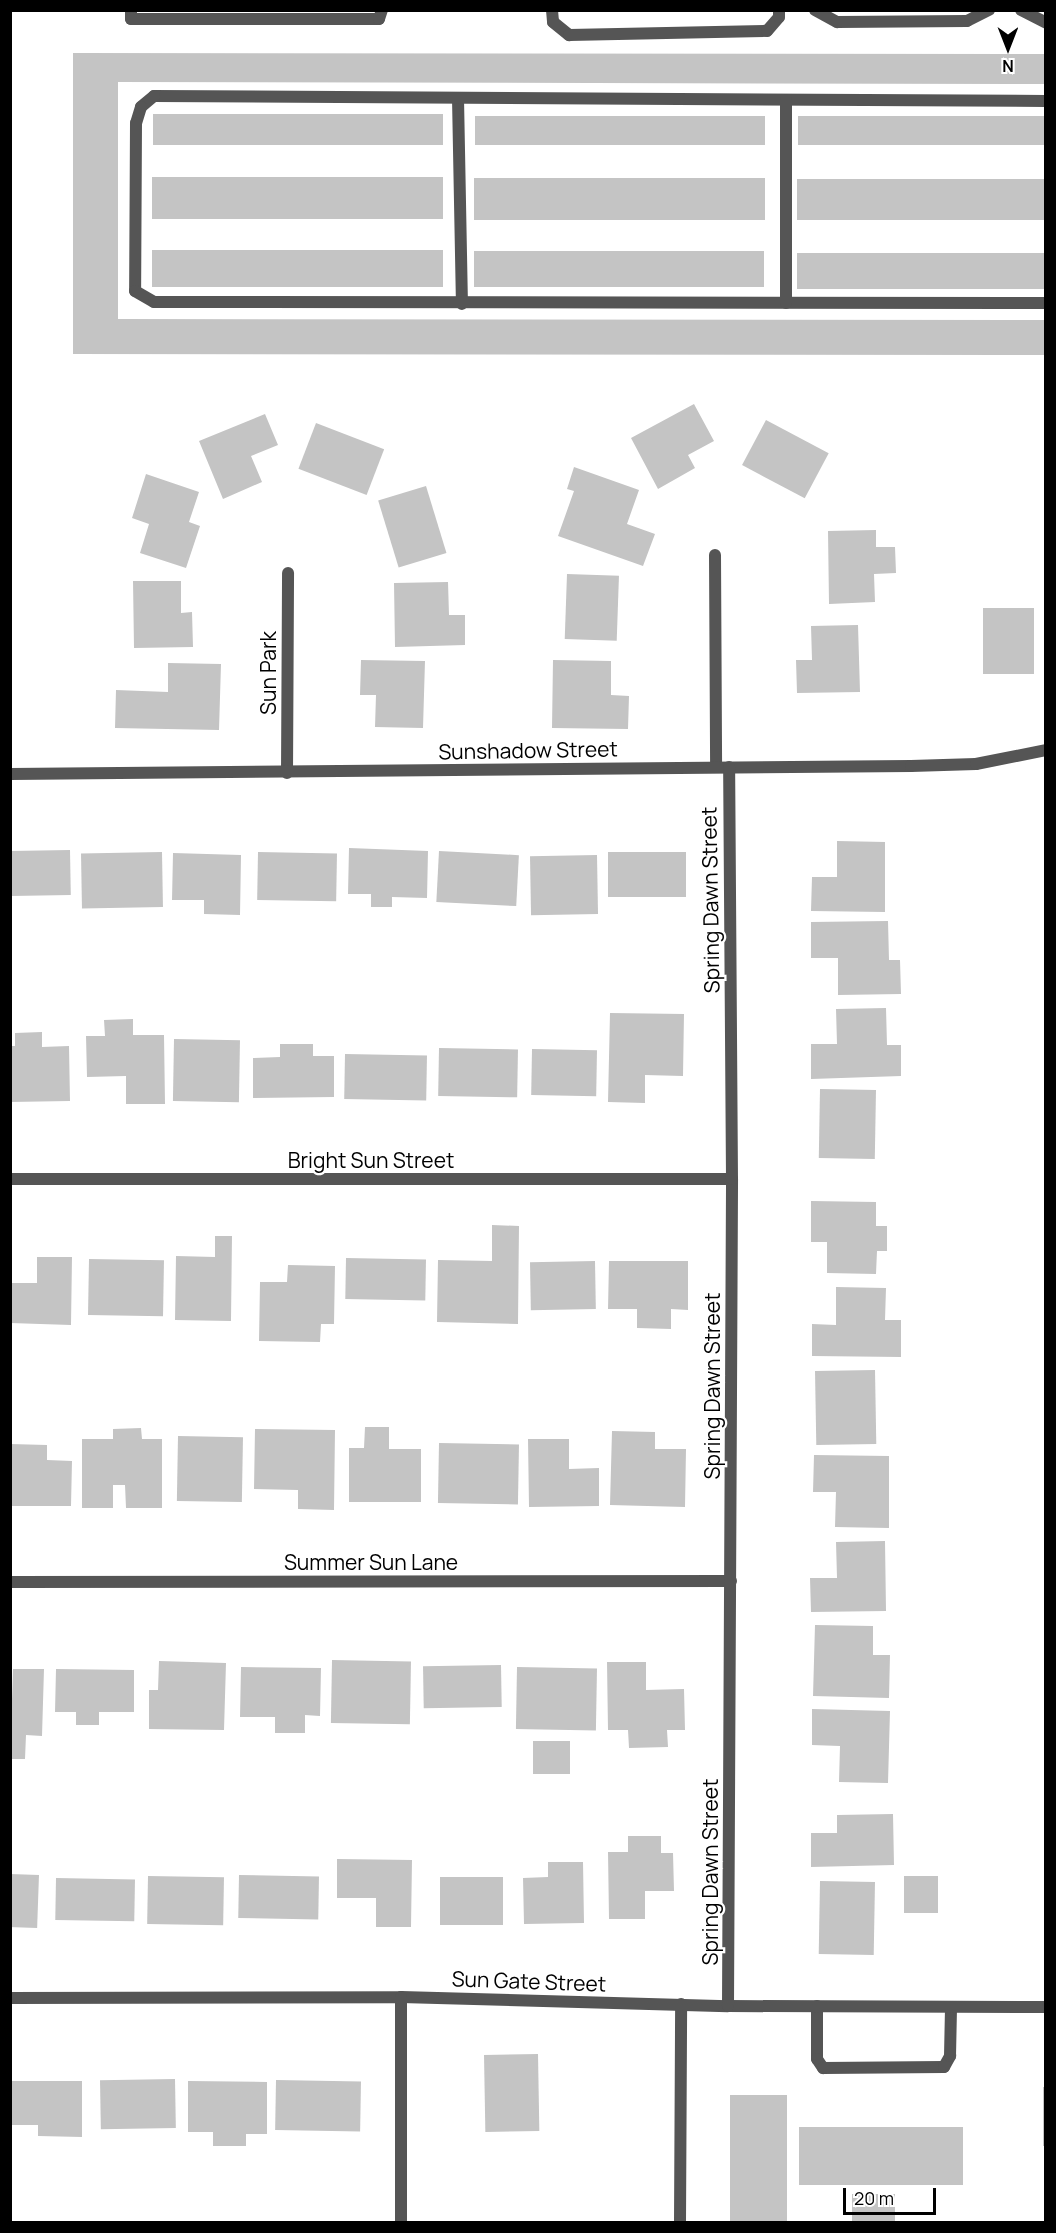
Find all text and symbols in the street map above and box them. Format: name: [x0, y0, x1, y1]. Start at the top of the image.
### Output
north arrow: [978, 18, 1038, 78]
text: N: [1002, 55, 1014, 77]
street label: Sun Park: [255, 631, 281, 715]
street label: Sunshadow Street: [438, 736, 618, 764]
street label: Spring Dawn Street: [696, 806, 724, 994]
street label: Bright Sun Street: [288, 1147, 454, 1173]
street label: Spring Dawn Street: [699, 1293, 725, 1479]
street label: Summer Sun Lane: [284, 1549, 458, 1575]
street label: Spring Dawn Street: [697, 1779, 723, 1965]
street label: Sun Gate Street: [451, 1966, 607, 1996]
scale bar: [846, 2176, 939, 2214]
text: 20 m: [854, 2186, 894, 2210]

